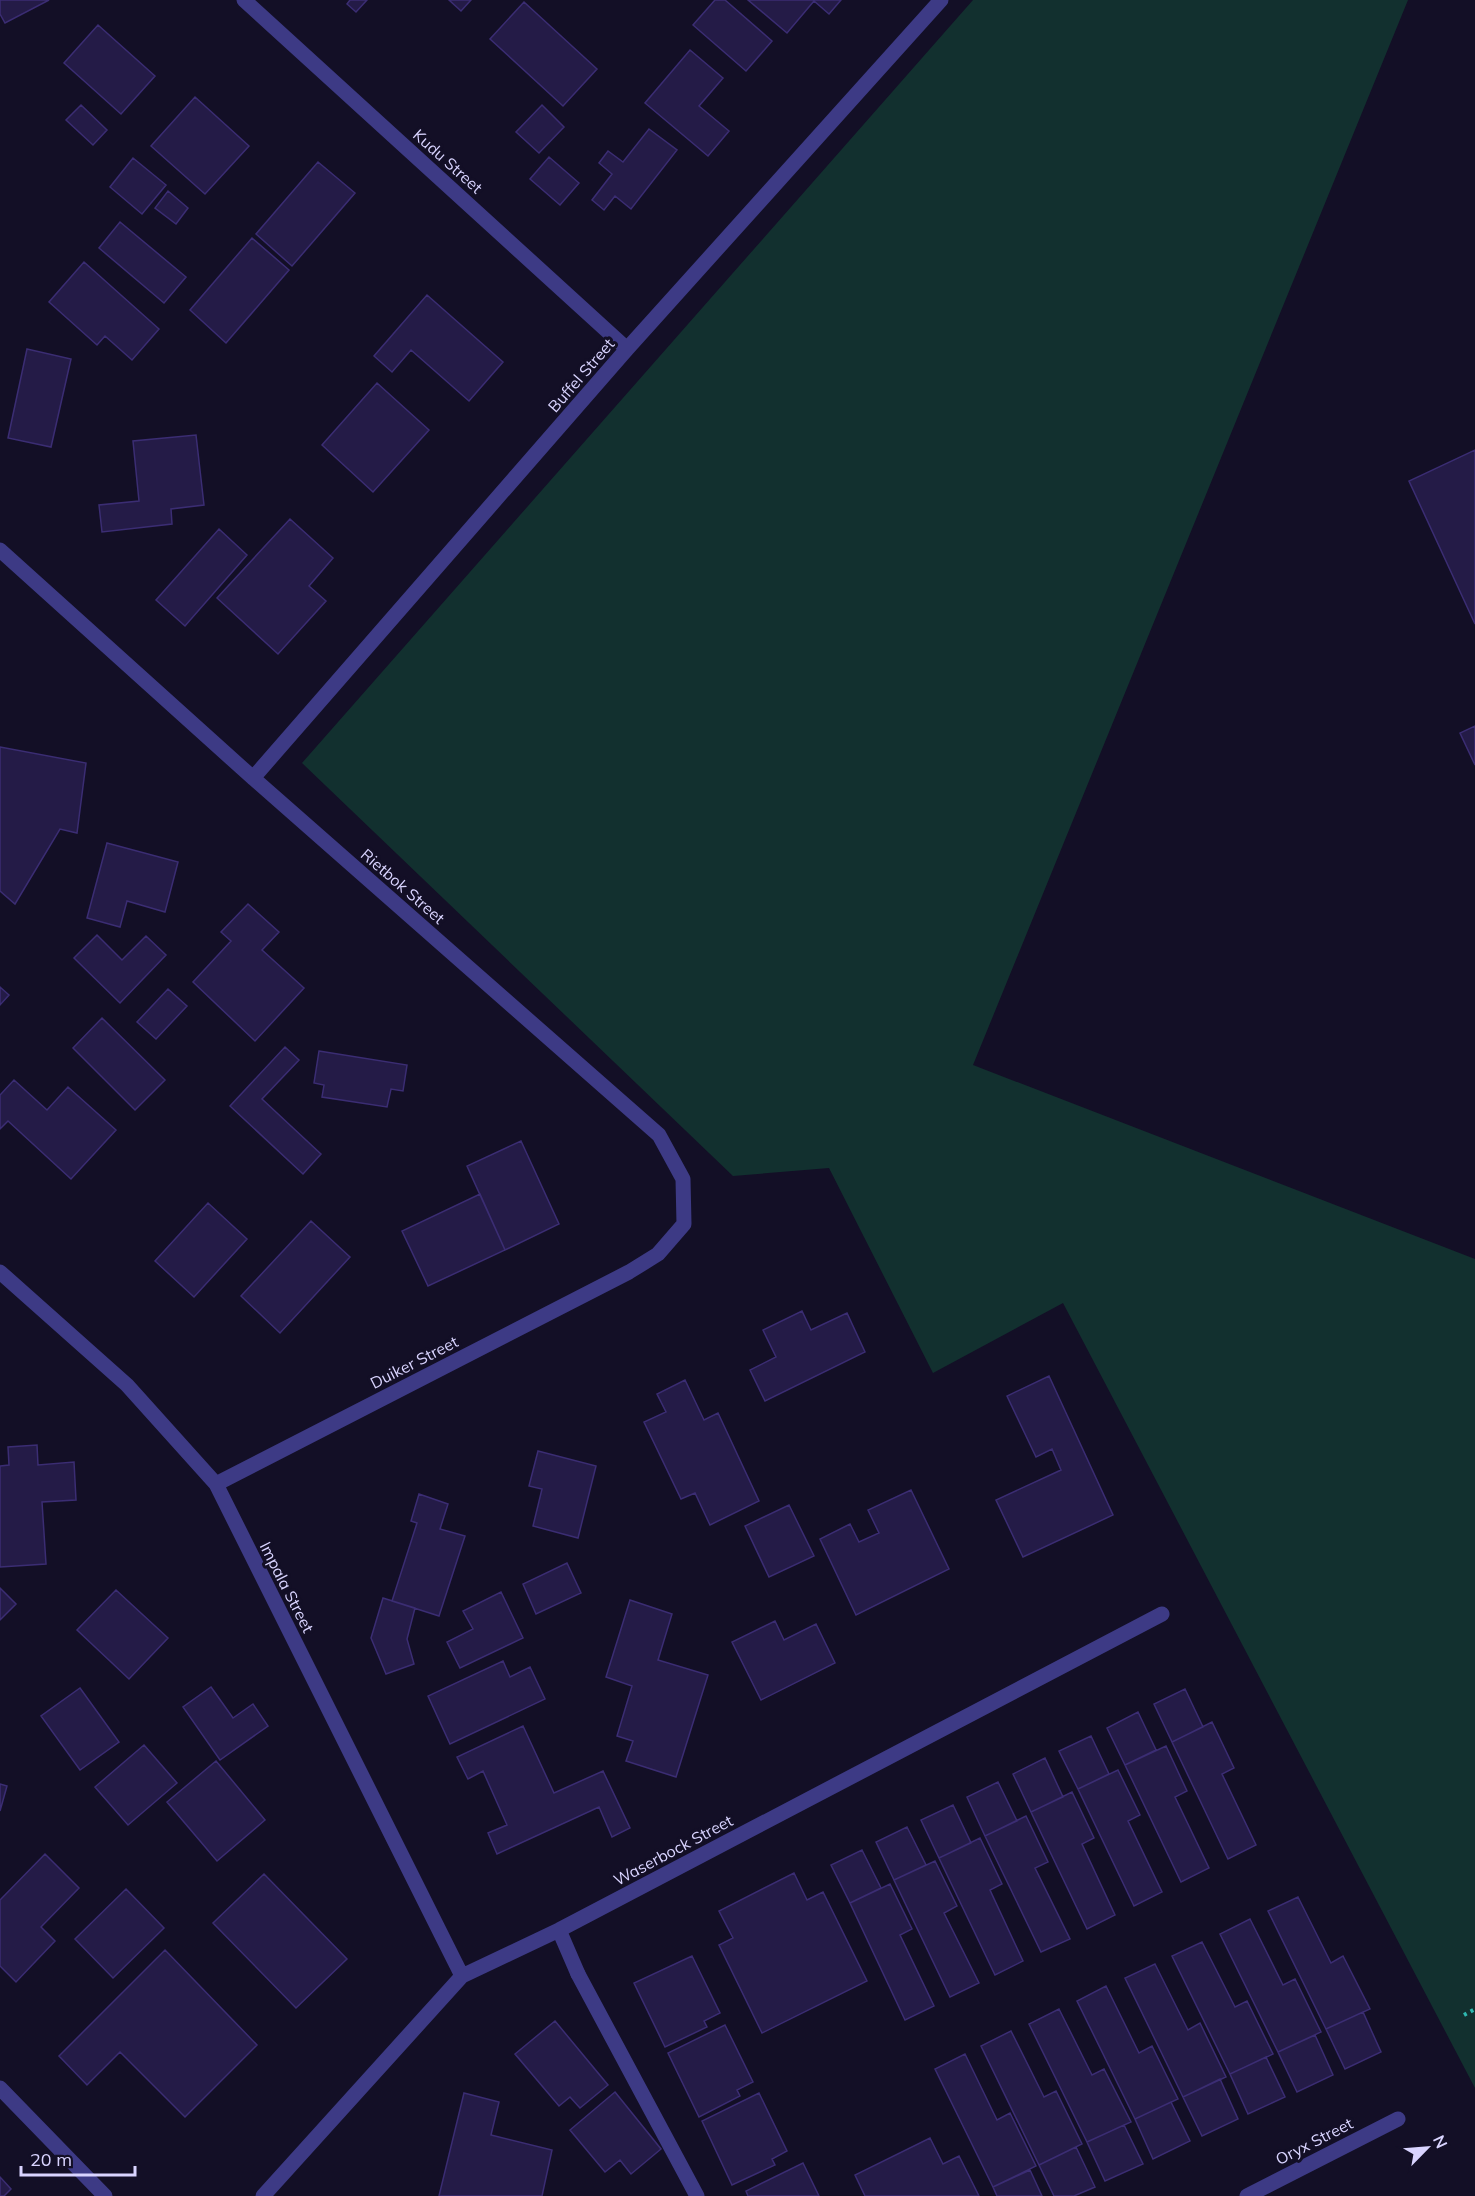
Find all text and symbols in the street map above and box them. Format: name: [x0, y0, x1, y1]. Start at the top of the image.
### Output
street label: Kudu Street: [409, 125, 487, 198]
street label: Buffel Street: [543, 334, 619, 416]
street label: Rietbok Street: [357, 844, 449, 928]
street label: Duiker Street: [367, 1331, 462, 1393]
street label: Impala Street: [256, 1538, 319, 1636]
street label: Waserbock Street: [610, 1810, 736, 1890]
street label: Oryx Street: [1272, 2113, 1356, 2169]
north arrow: [1397, 2118, 1457, 2178]
text: N: [1429, 2132, 1452, 2151]
scale bar: [21, 2139, 135, 2177]
text: 20 m: [30, 2148, 72, 2171]

